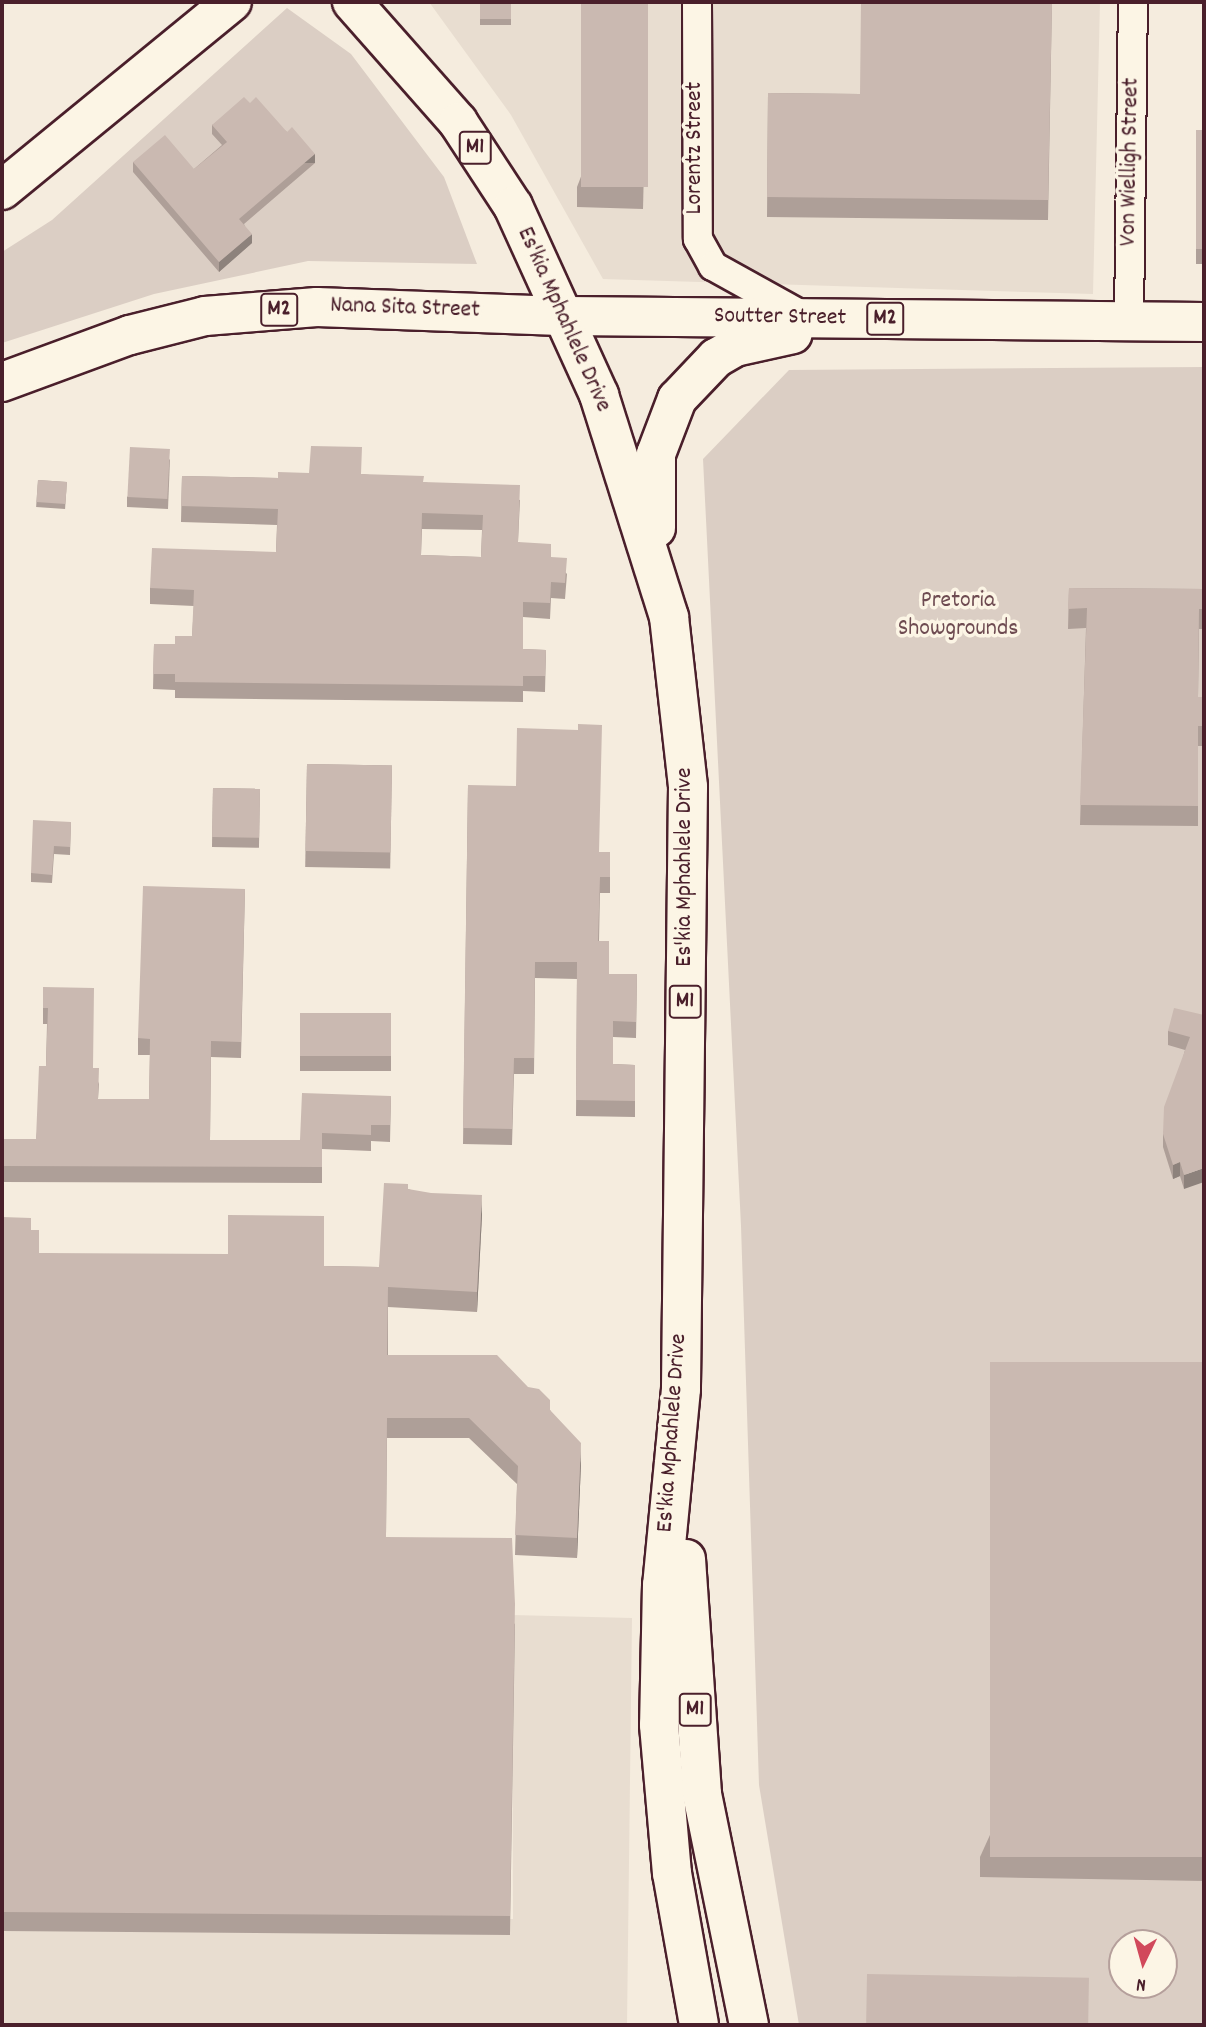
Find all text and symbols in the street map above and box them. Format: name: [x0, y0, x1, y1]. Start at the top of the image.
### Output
street label: Von Wielligh Street: [1115, 77, 1147, 247]
street label: Lorentz Street: [682, 82, 710, 214]
road number: M1: [458, 128, 492, 168]
street label: Es'kia Mphahlele Drive: [509, 223, 617, 417]
road number: M2: [260, 290, 298, 330]
street label: Nana Sita Street: [330, 292, 480, 326]
road number: M2: [866, 300, 904, 338]
street label: Soutter Street: [713, 302, 847, 334]
park label: Pretoria Showgrounds: [898, 588, 1018, 644]
street label: Es'kia Mphahlele Drive: [672, 767, 700, 967]
road number: M1: [668, 982, 702, 1021]
street label: Es'kia Mphahlele Drive: [652, 1333, 694, 1533]
road number: M1: [678, 1690, 712, 1730]
north arrow: [1108, 1929, 1178, 1999]
text: N: [1135, 1970, 1147, 1997]

